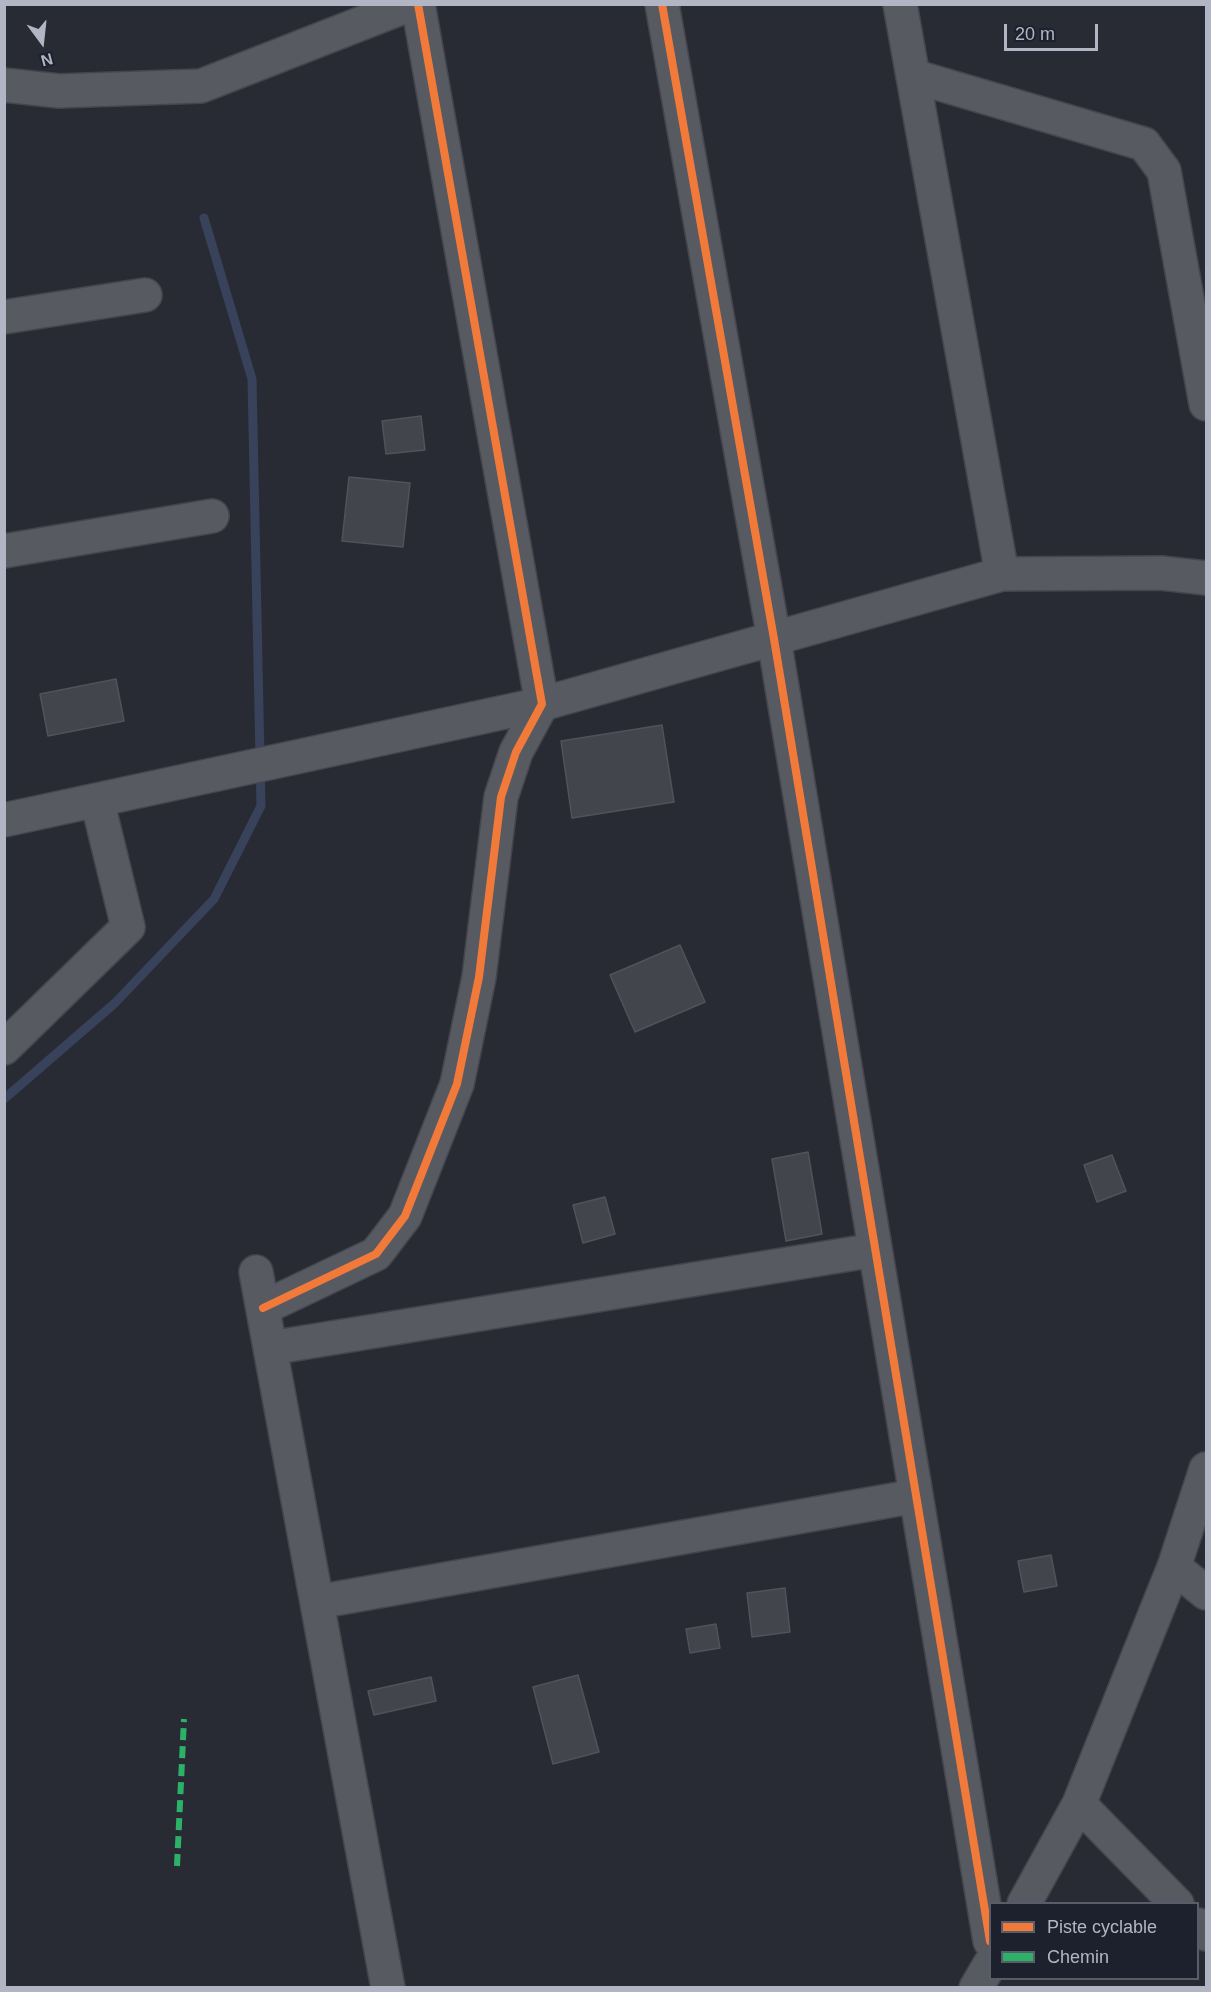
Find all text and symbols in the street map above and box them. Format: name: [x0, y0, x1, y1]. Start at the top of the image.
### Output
north arrow: [12, 12, 72, 72]
scale bar: [1007, 12, 1102, 50]
text: 20 m: [1015, 24, 1055, 44]
text: N: [39, 50, 55, 70]
legend: [989, 1902, 1199, 1980]
text: Piste cyclable: [1047, 1917, 1157, 1937]
text: Chemin: [1047, 1947, 1109, 1967]

